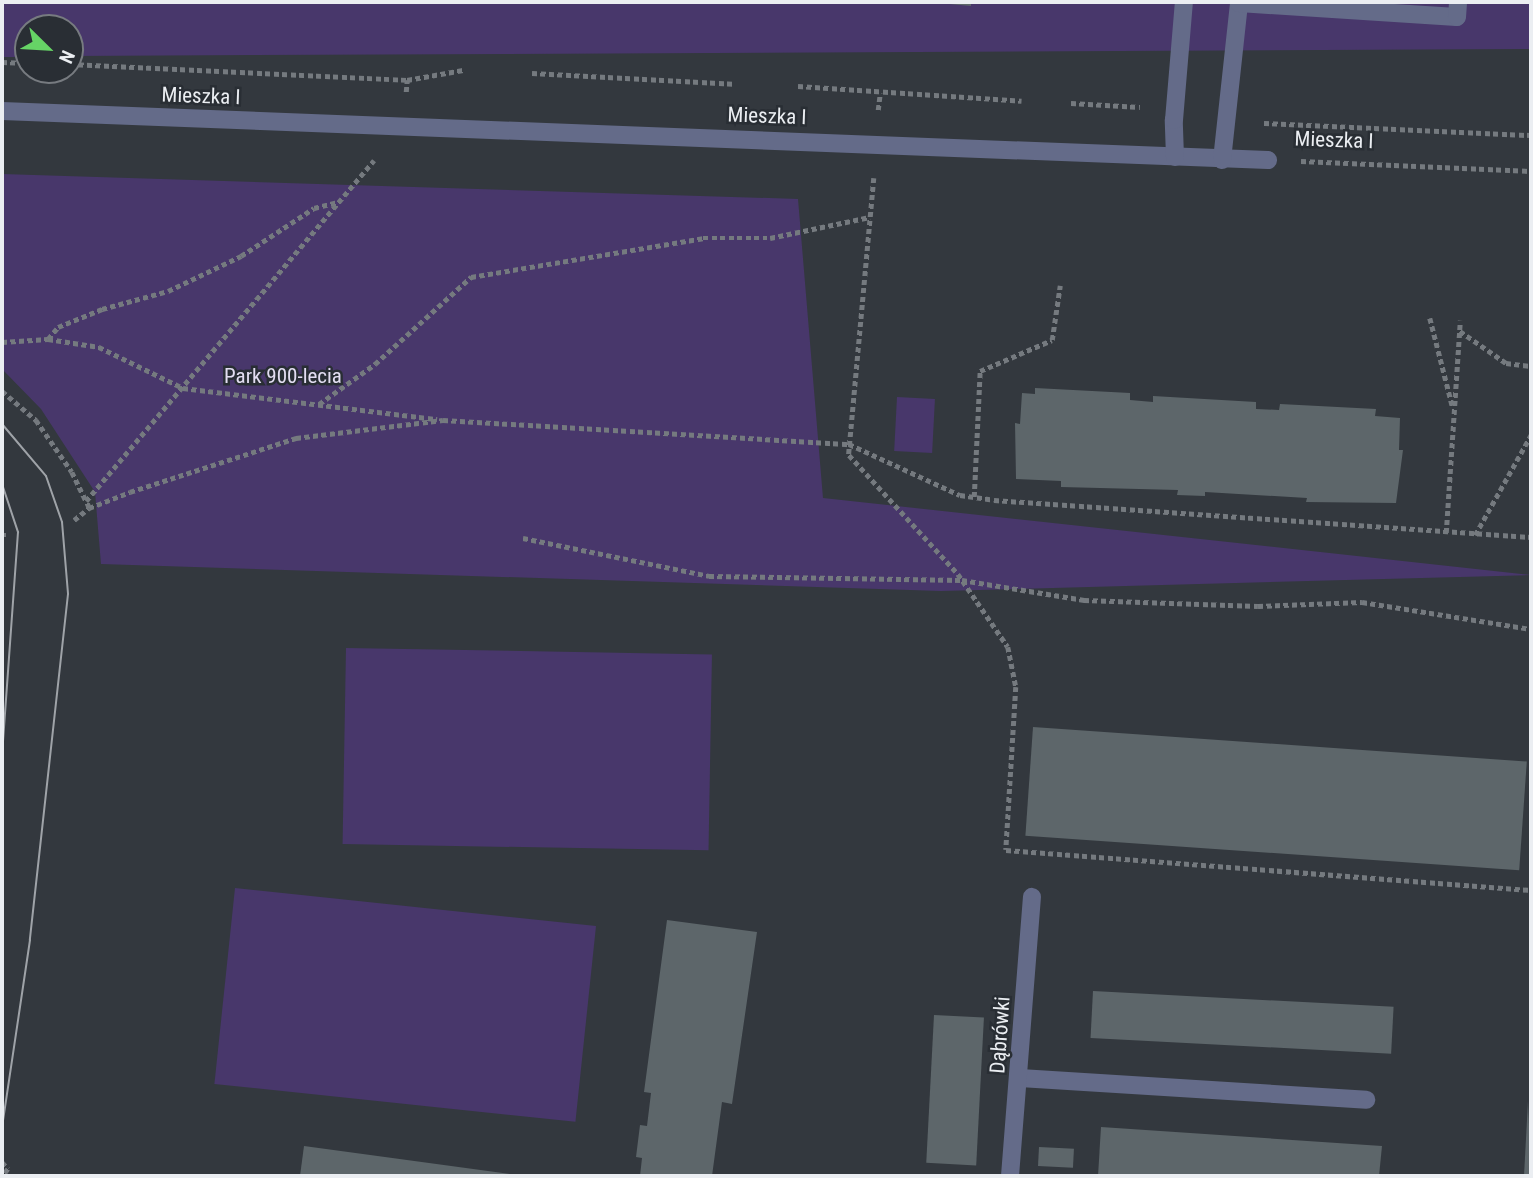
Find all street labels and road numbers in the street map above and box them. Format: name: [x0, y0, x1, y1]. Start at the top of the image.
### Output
street label: Mieszka I: [161, 82, 241, 110]
street label: Mieszka I: [727, 102, 807, 130]
street label: Mieszka I: [1294, 126, 1374, 154]
street label: Dąbrówki: [985, 996, 1015, 1074]

